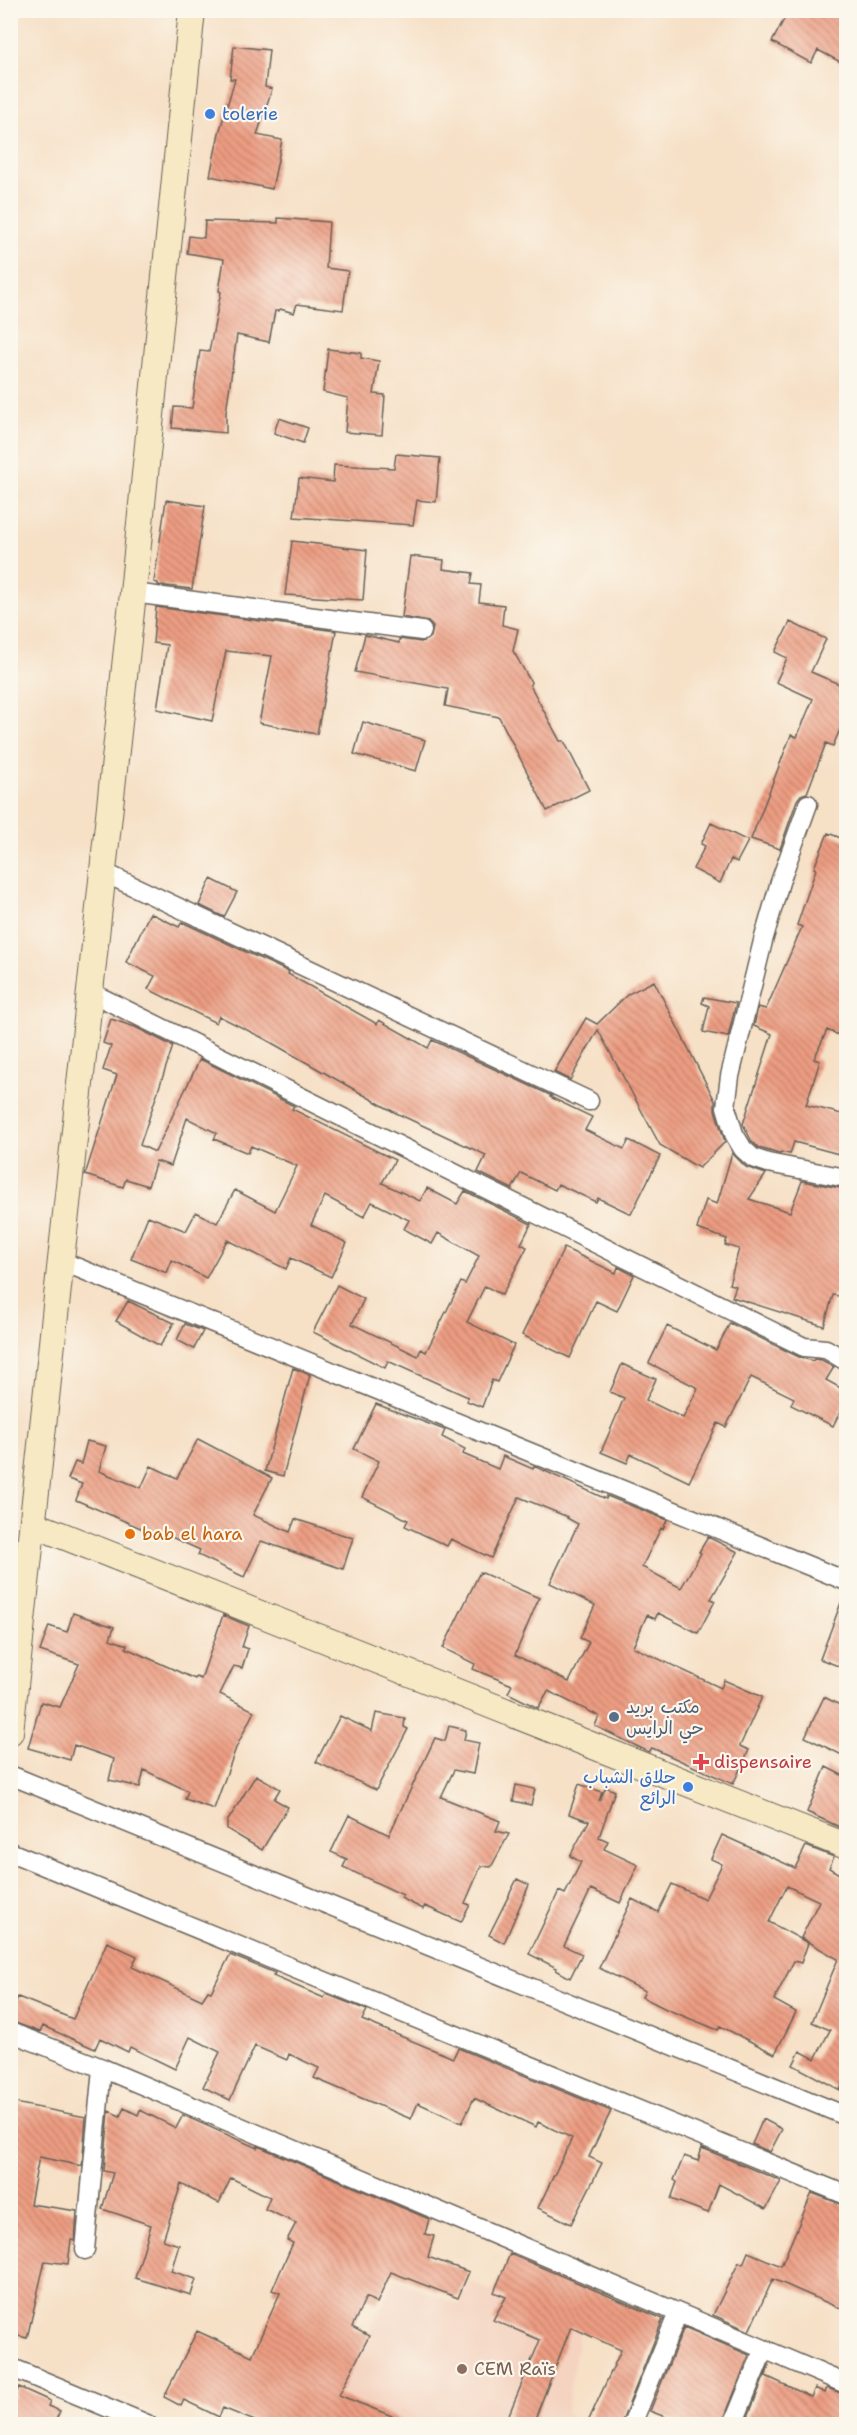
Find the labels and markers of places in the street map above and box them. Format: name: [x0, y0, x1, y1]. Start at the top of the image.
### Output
place label: tolerie: [222, 102, 278, 126]
marker: tolerie: [203, 107, 217, 121]
place label: bab el hara: [142, 1522, 242, 1546]
marker: bab el hara: [123, 1527, 137, 1541]
place label: مكتب بريد حي الرايس: [626, 1695, 704, 1744]
marker: مكتب بريد حي الرايس: [607, 1710, 621, 1724]
place label: dispensaire: [714, 1750, 812, 1774]
marker: dispensaire: [692, 1753, 710, 1771]
place label: حلاق الشباب الرائع: [583, 1765, 676, 1811]
marker: حلاق الشباب الرائع: [681, 1780, 695, 1794]
place label: CEM Raïs: [474, 2357, 556, 2381]
marker: CEM Raïs: [455, 2362, 469, 2376]

